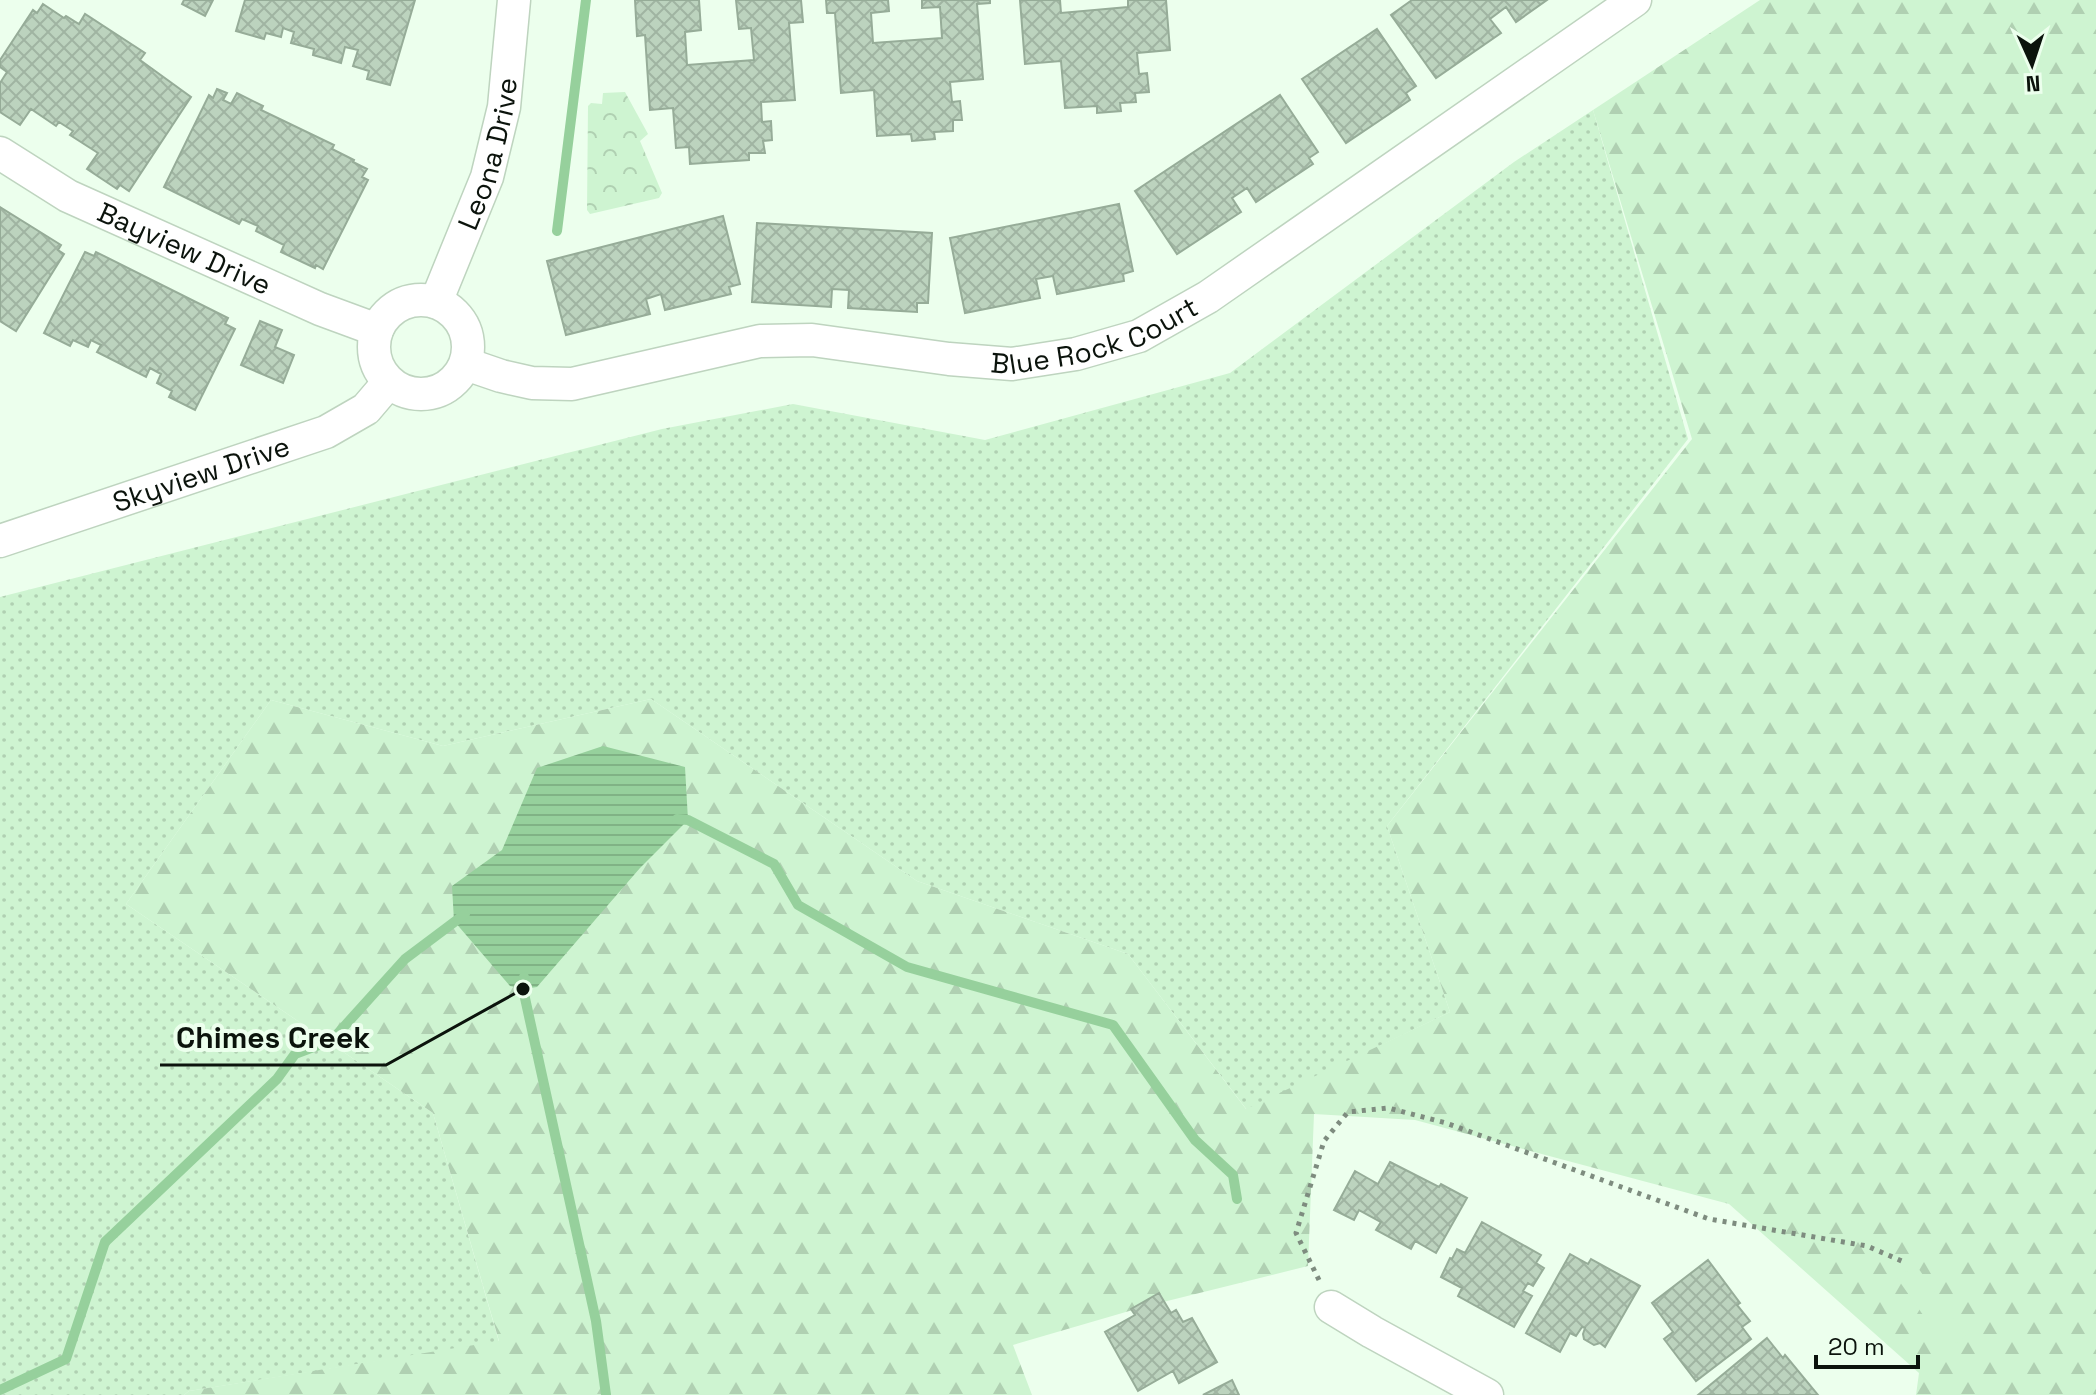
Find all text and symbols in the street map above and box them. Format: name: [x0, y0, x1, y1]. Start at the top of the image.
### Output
north arrow: [1992, 24, 2072, 104]
text: N: [2025, 70, 2041, 98]
street label: Leona Drive: [449, 76, 525, 235]
street label: Bayview Drive: [92, 194, 277, 303]
street label: Blue Rock Court: [989, 289, 1204, 382]
street label: Skyview Drive: [108, 427, 294, 520]
callout: Chimes Creek: [160, 1011, 386, 1065]
text: Chimes Creek: [176, 1018, 370, 1057]
scale bar: [1816, 1319, 1918, 1369]
text: 20 m: [1828, 1331, 1885, 1362]

